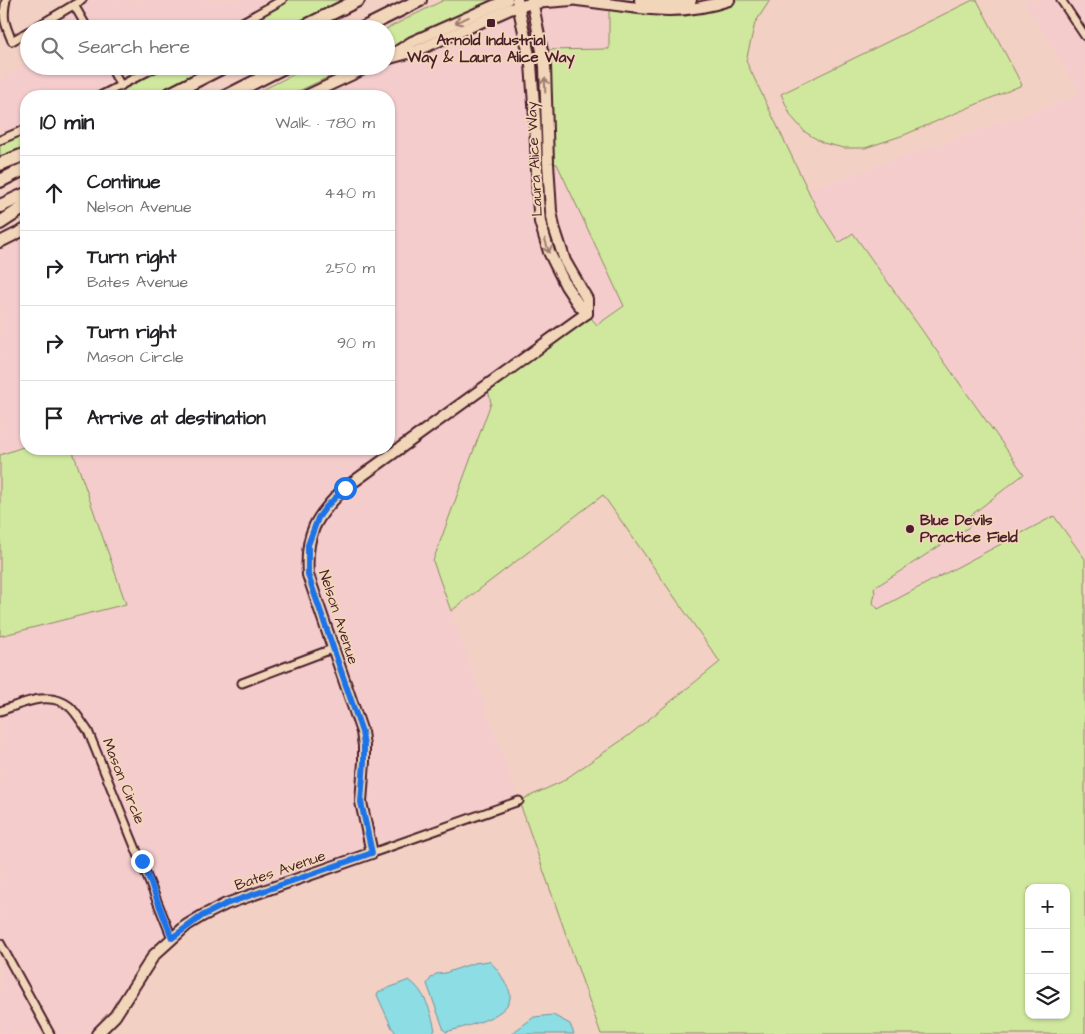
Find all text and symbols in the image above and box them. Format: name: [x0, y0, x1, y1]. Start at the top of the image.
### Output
one-way arrow: [455, 15, 470, 25]
marker: Arnold Industrial Way & Laura Alice Way: [485, 17, 497, 29]
search box: [20, 20, 395, 75]
place label: Arnold Industrial Way & Laura Alice Way: [406, 30, 575, 69]
icon: search: [38, 34, 66, 62]
text: Search here: [78, 34, 190, 61]
one-way arrow: [541, 77, 550, 93]
street label: Laura Alice Way: [521, 101, 549, 217]
text: 10 min: [40, 108, 94, 137]
text: Walk · 780 m: [275, 112, 375, 134]
text: Continue: [87, 169, 161, 196]
icon: ahead: [40, 179, 68, 207]
text: 440 m: [324, 182, 375, 204]
text: Nelson Avenue: [87, 196, 192, 218]
one-way arrow: [543, 237, 553, 253]
text: Turn right: [87, 244, 176, 271]
icon: right: [40, 254, 68, 282]
text: 250 m: [326, 257, 375, 279]
text: Bates Avenue: [87, 271, 188, 293]
text: Turn right: [87, 319, 176, 346]
icon: right: [40, 329, 68, 357]
text: 90 m: [337, 332, 375, 354]
text: Mason Circle: [87, 346, 184, 368]
icon: arrive: [40, 404, 68, 432]
text: Arrive at destination: [87, 405, 266, 432]
route start: [334, 477, 357, 500]
place label: Blue Devils Practice Field: [920, 510, 1018, 548]
marker: Blue Devils Practice Field: [904, 523, 916, 535]
street label: Nelson Avenue: [313, 567, 364, 667]
street label: Mason Circle: [97, 735, 150, 827]
street label: Bates Avenue: [232, 845, 328, 896]
route end: [131, 850, 154, 873]
map controls: [1025, 884, 1070, 1019]
button: +: [1025, 884, 1070, 929]
button: −: [1025, 929, 1070, 974]
button: layers: [1025, 974, 1070, 1019]

